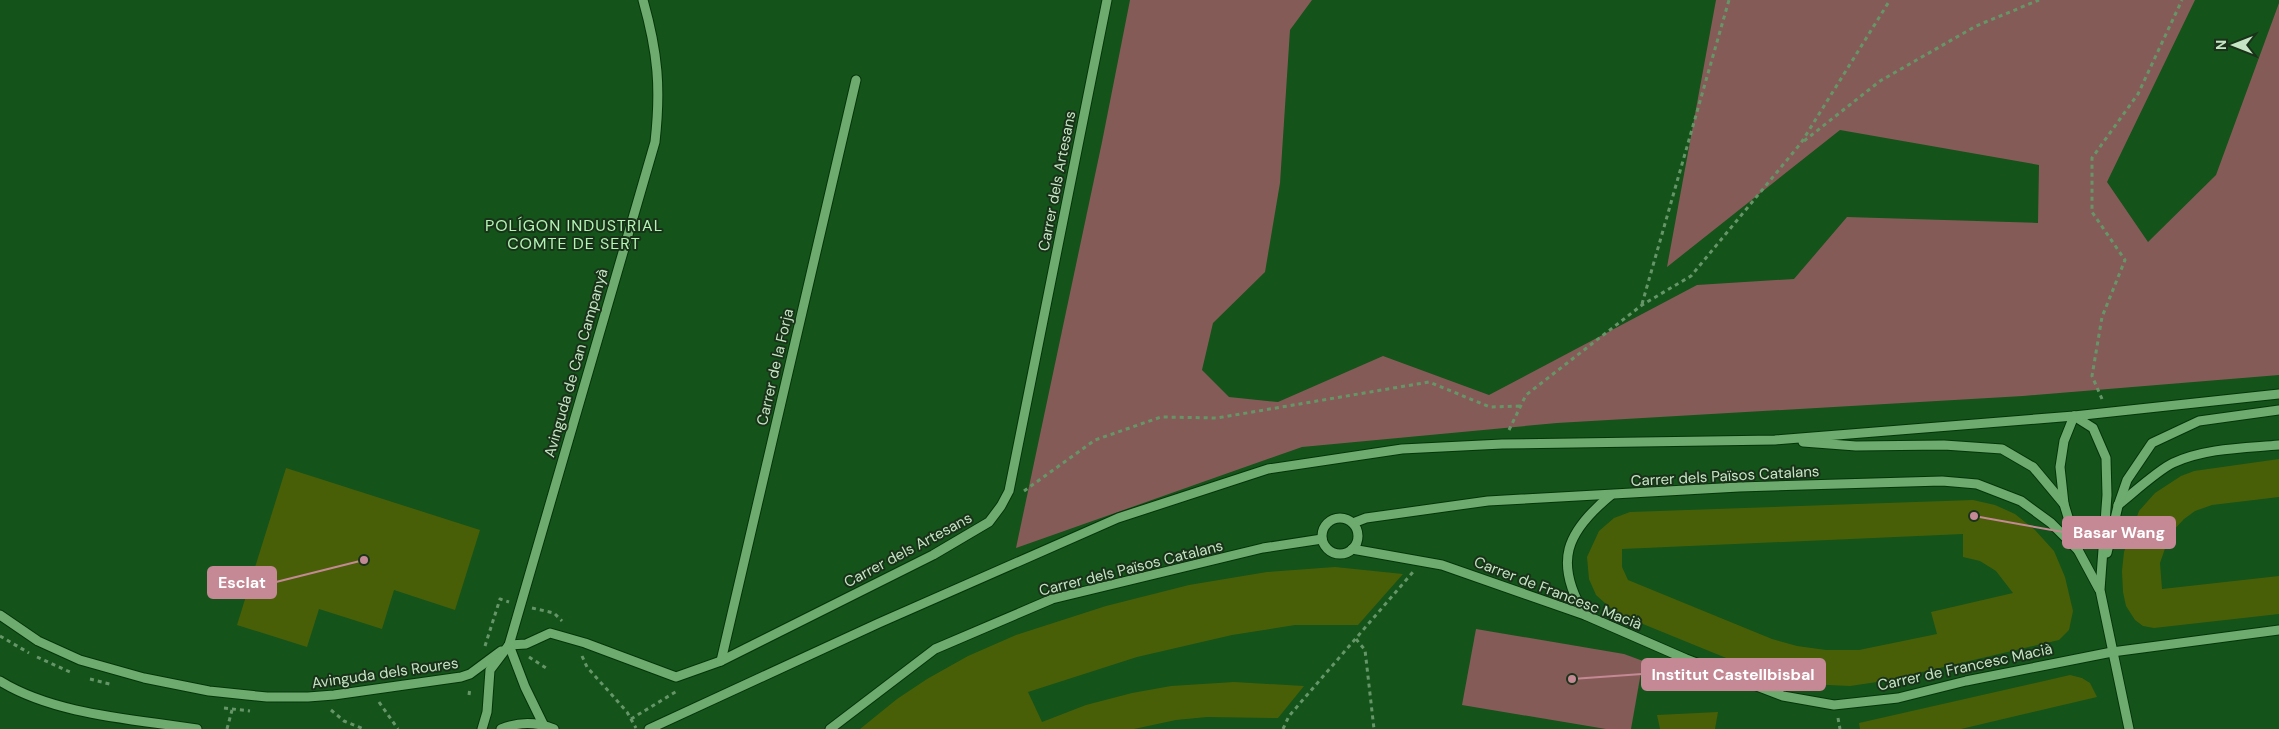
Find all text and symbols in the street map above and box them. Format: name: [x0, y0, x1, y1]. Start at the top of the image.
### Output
north arrow: [2209, 20, 2259, 70]
text: N: [2212, 40, 2230, 50]
street label: Carrer dels Artesans: [1034, 109, 1080, 253]
district label: POLÍGON INDUSTRIAL COMTE DE SERT: [485, 215, 663, 254]
street label: Avinguda de Can Campanyà: [539, 266, 613, 460]
street label: Carrer de la Forja: [752, 307, 798, 427]
street label: Carrer dels Països Catalans: [1630, 461, 1820, 491]
street label: Carrer dels Artesans: [841, 508, 975, 592]
callout: Basar Wang: [2063, 517, 2175, 548]
text: Basar Wang: [2073, 522, 2165, 543]
street label: Carrer dels Països Catalans: [1037, 535, 1225, 601]
street label: Carrer de Francesc Macià: [1471, 552, 1645, 634]
callout: Esclat: [208, 567, 276, 598]
text: Esclat: [218, 572, 266, 593]
street label: Carrer de Francesc Macià: [1876, 639, 2054, 695]
street label: Avinguda dels Roures: [310, 653, 460, 693]
callout: Institut Castellbisbal: [1642, 659, 1825, 690]
text: Institut Castellbisbal: [1651, 664, 1815, 685]

